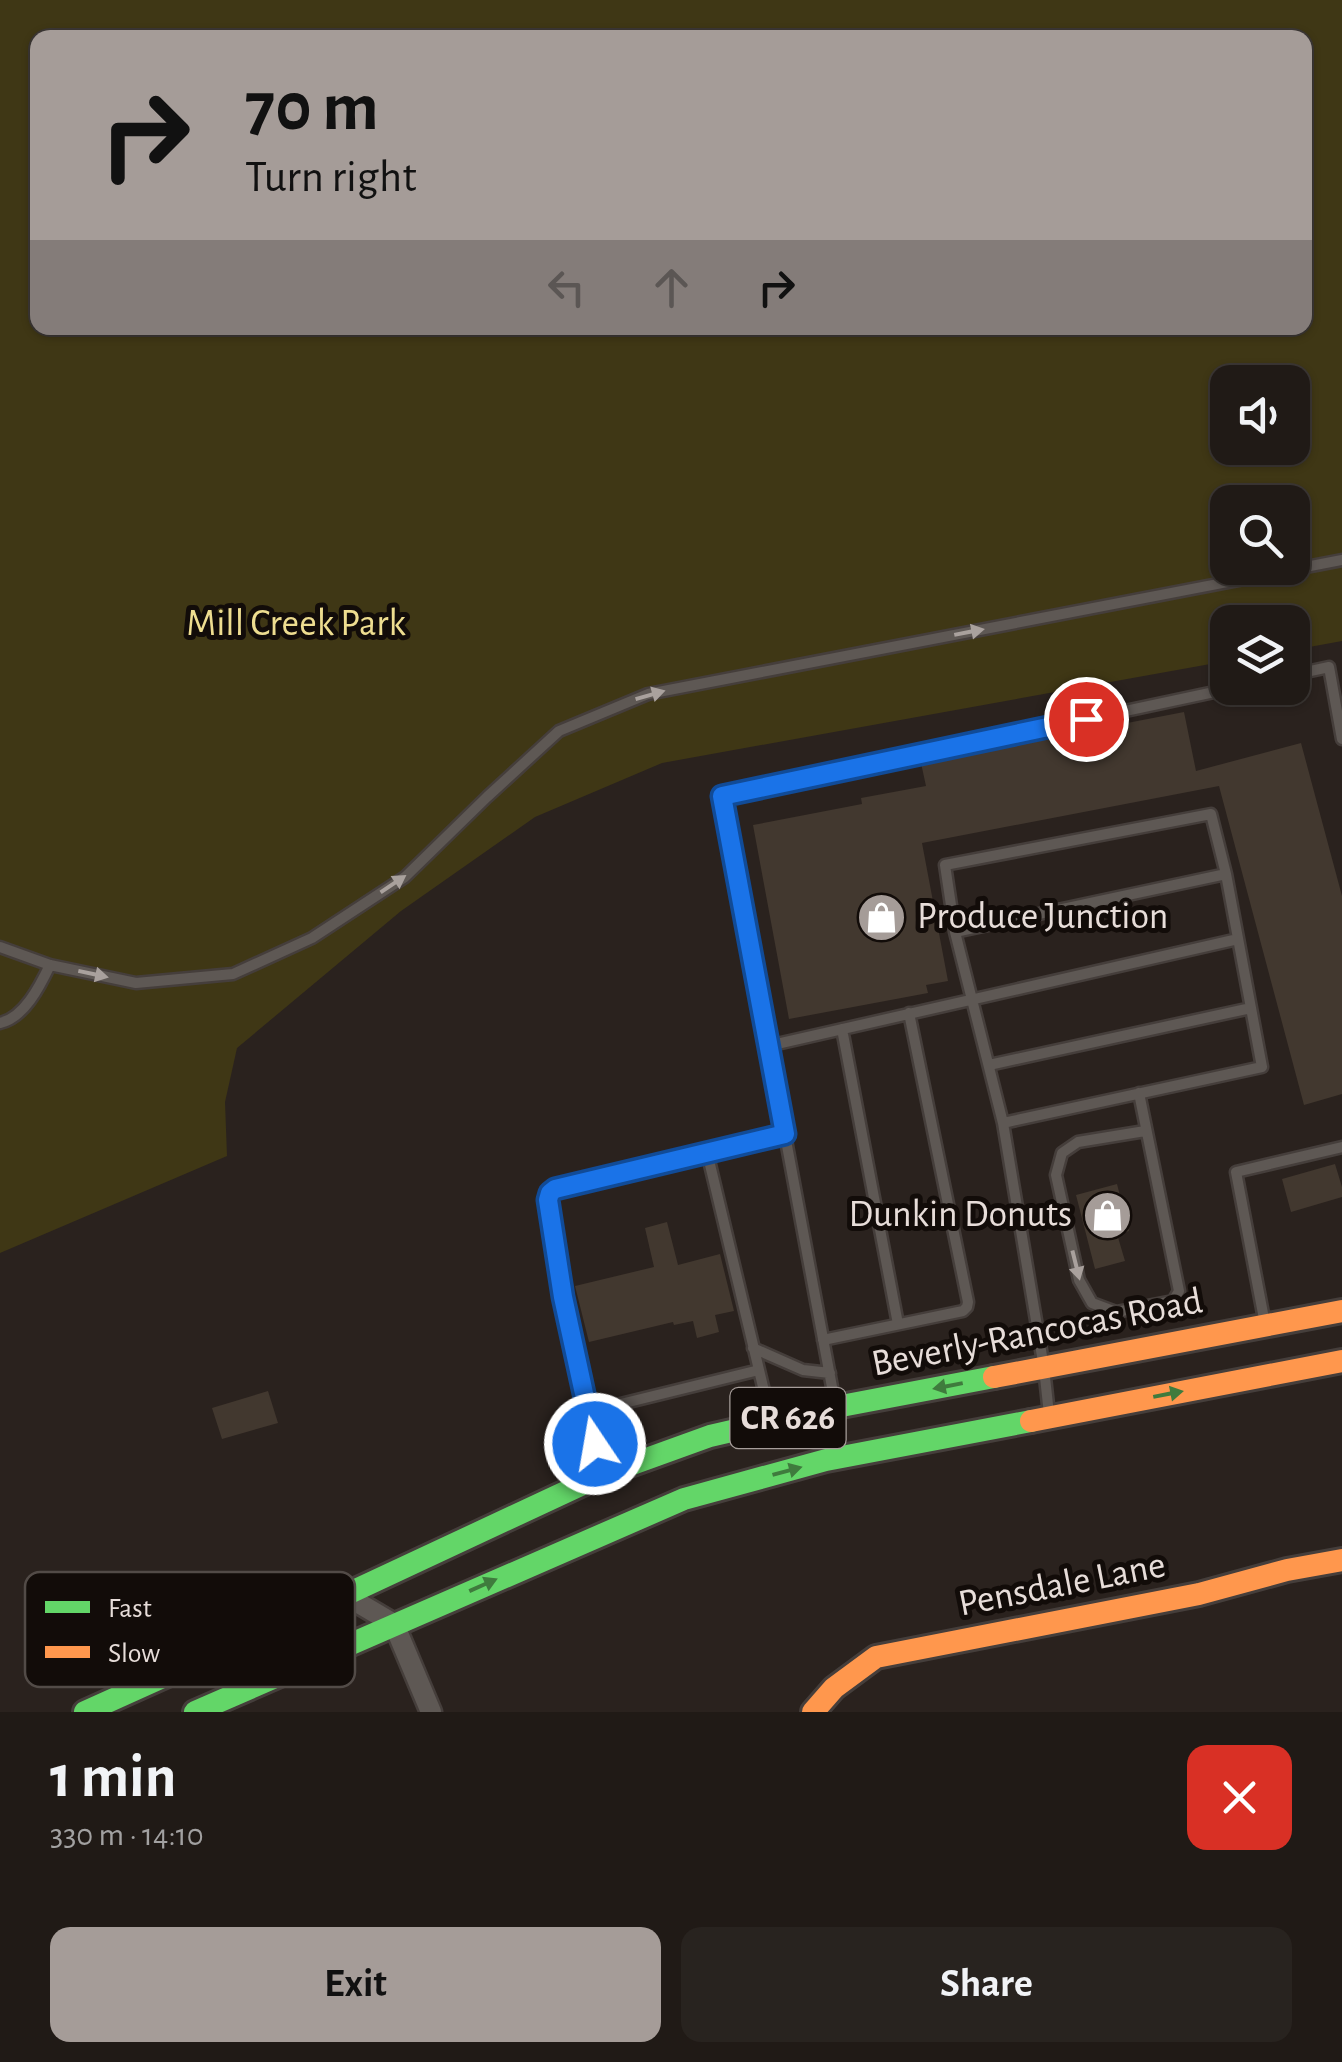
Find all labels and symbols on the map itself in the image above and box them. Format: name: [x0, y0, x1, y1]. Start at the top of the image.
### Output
park label: Mill Creek Park: [186, 605, 407, 643]
one-way arrow: [954, 623, 985, 639]
pin: [1044, 677, 1129, 762]
one-way arrow: [636, 687, 666, 702]
one-way arrow: [379, 876, 406, 894]
shop icon: Produce Junction: [856, 891, 908, 943]
place label: Produce Junction: [917, 898, 1168, 936]
one-way arrow: [78, 967, 109, 983]
shop icon: Dunkin Donuts: [1081, 1189, 1133, 1241]
place label: Dunkin Donuts: [848, 1196, 1072, 1234]
one-way arrow: [1069, 1250, 1084, 1281]
street label: Beverly-Rancocas Road: [868, 1282, 1206, 1384]
one-way arrow: [932, 1379, 963, 1394]
one-way arrow: [1153, 1386, 1185, 1401]
road number: CR 626: [730, 1388, 846, 1448]
position arrow: [543, 1392, 647, 1496]
one-way arrow: [772, 1462, 803, 1478]
street label: Pensdale Lane: [955, 1546, 1169, 1624]
legend: [25, 1572, 355, 1687]
one-way arrow: [468, 1577, 498, 1593]
text: Fast: [108, 1595, 152, 1623]
text: Slow: [108, 1640, 160, 1668]

